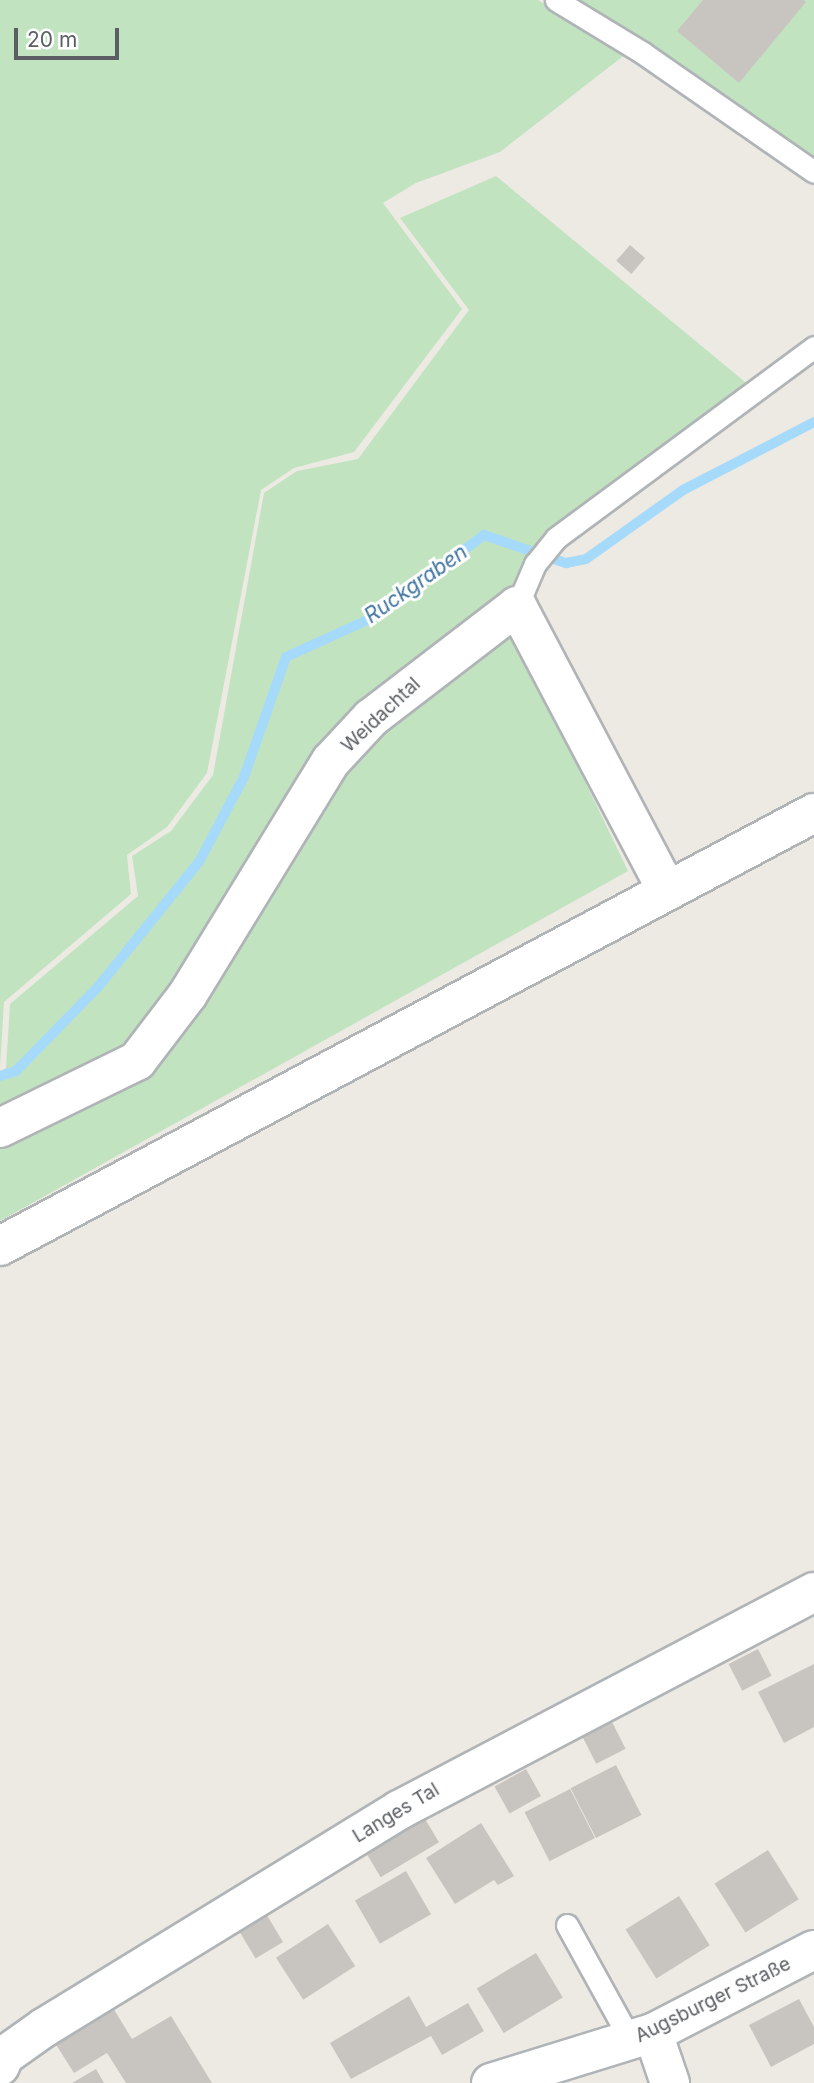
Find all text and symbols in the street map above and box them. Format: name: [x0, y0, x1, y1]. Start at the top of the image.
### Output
scale bar: [18, 14, 122, 58]
text: 20 m: [27, 27, 77, 52]
water label: Ruckgraben: [360, 539, 472, 629]
street label: Weidachtal: [337, 673, 425, 757]
street label: Langes Tal: [349, 1778, 443, 1848]
street label: Augsburger Straße: [632, 1952, 794, 2048]

